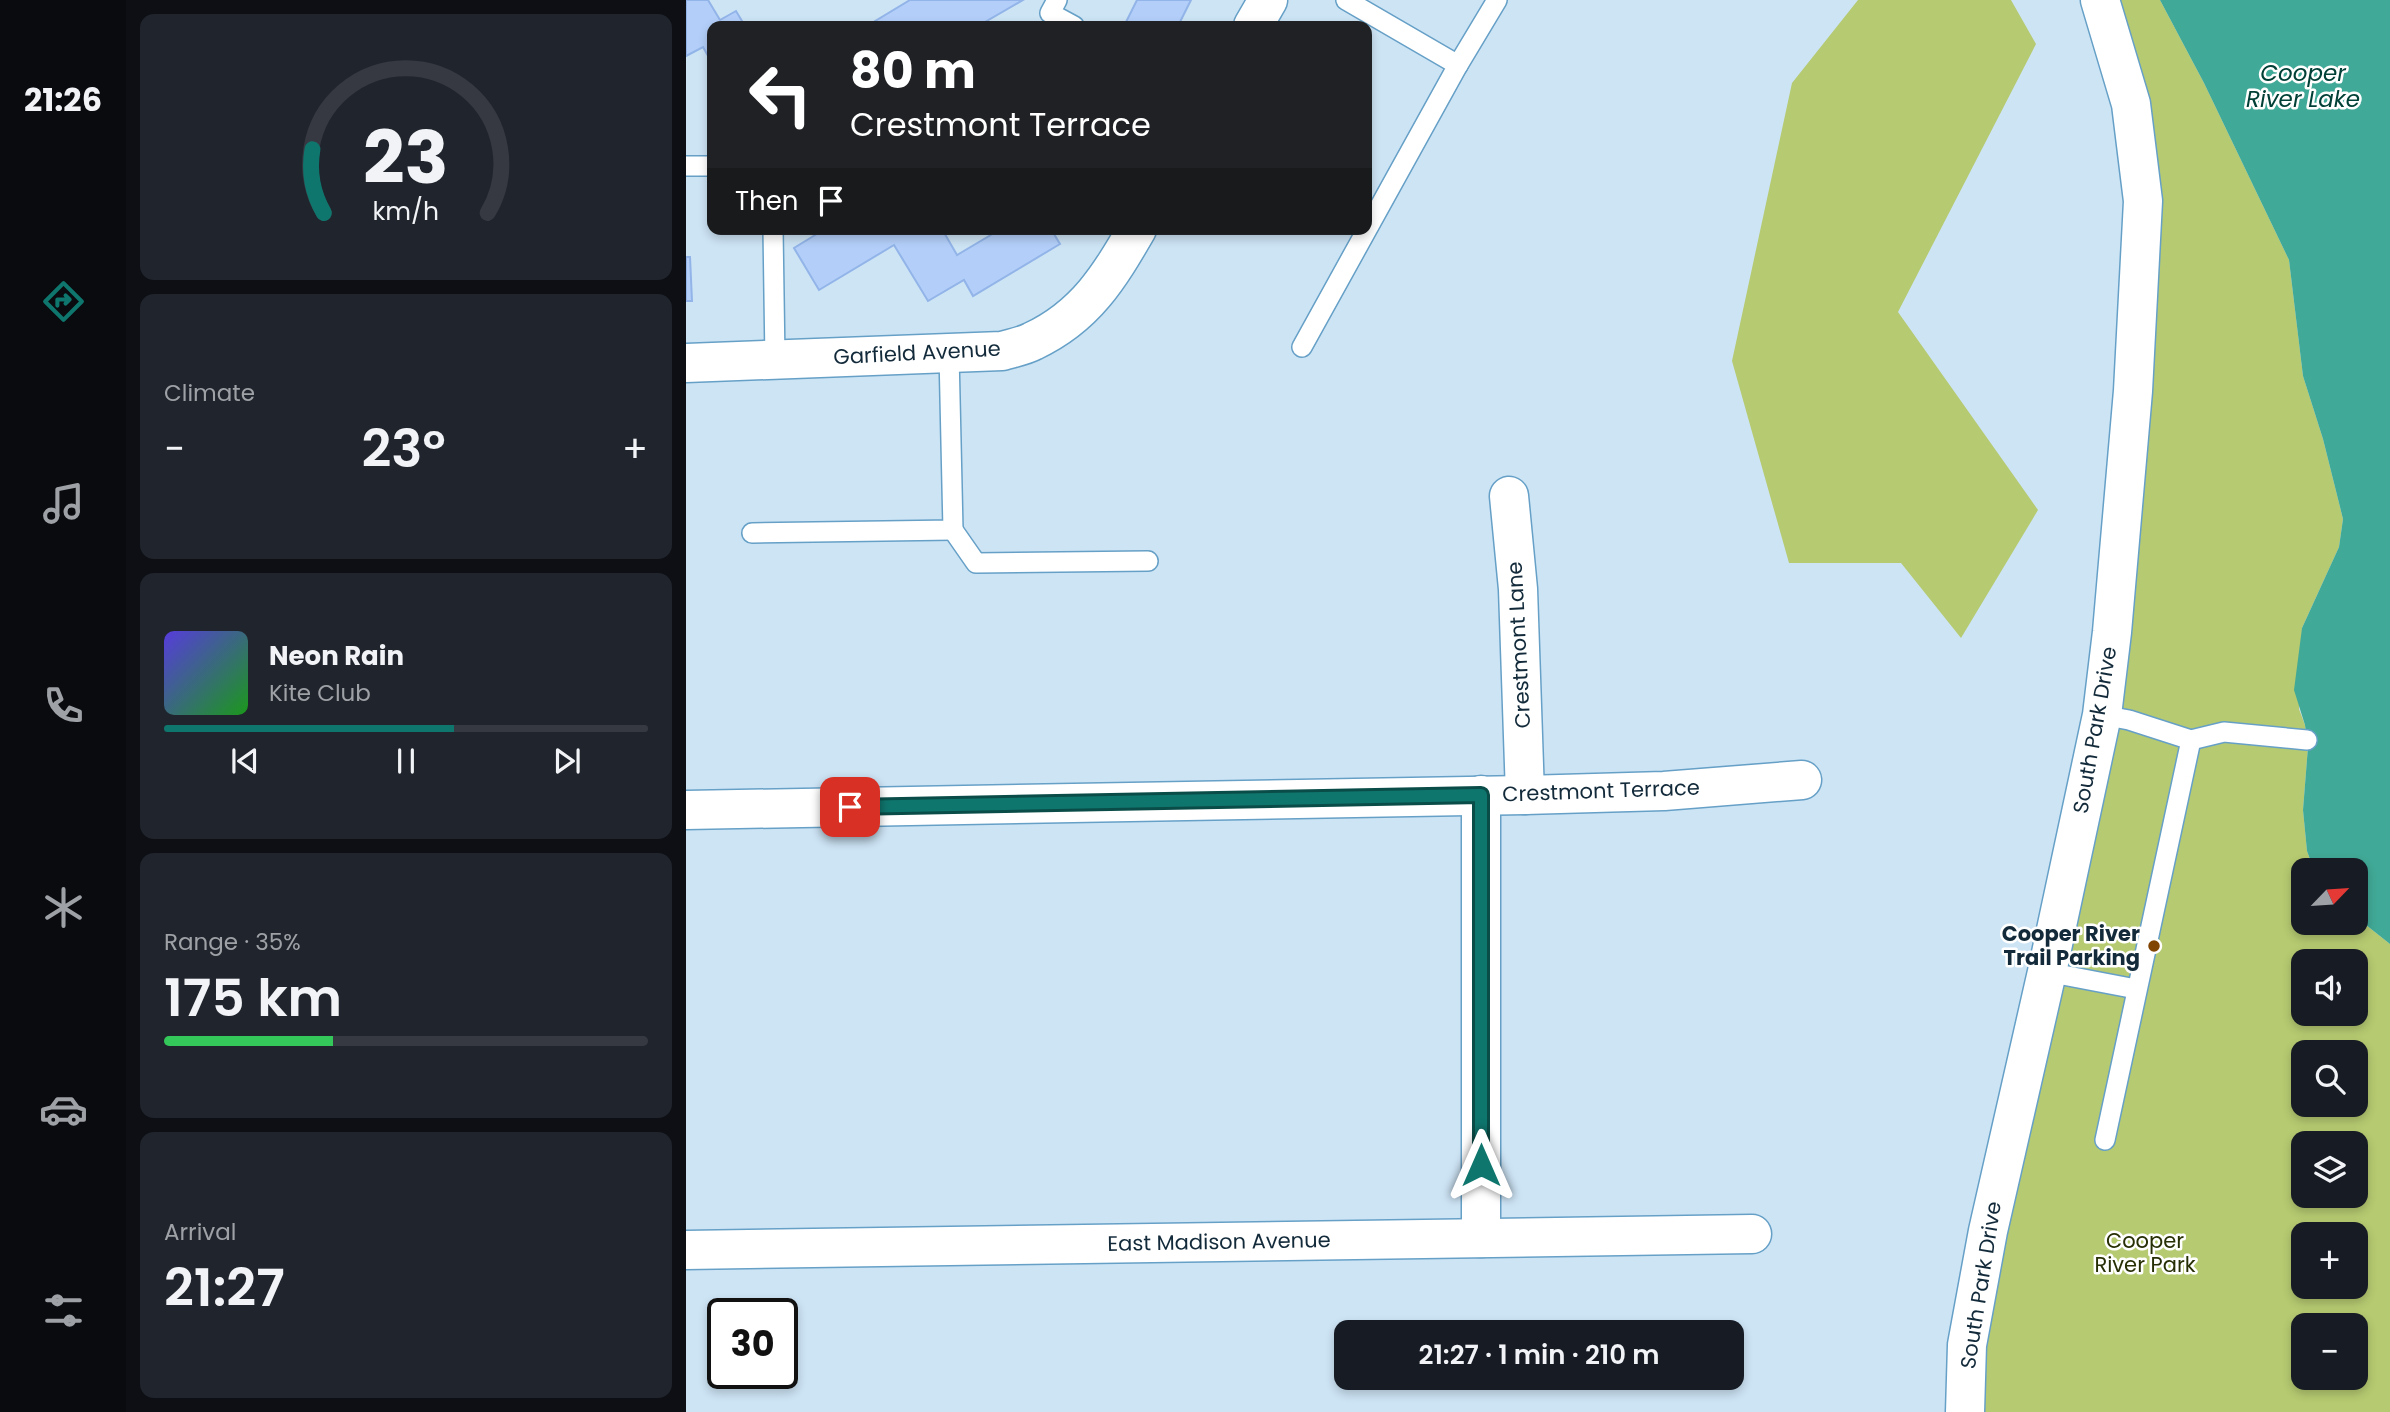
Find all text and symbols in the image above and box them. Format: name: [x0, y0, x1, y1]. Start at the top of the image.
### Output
text: 80 m: [850, 37, 976, 105]
icon: left: [735, 49, 826, 140]
water label: Cooper River Lake: [2246, 57, 2360, 115]
text: 21:26: [24, 77, 102, 122]
text: Crestmont Terrace: [850, 102, 1151, 147]
text: 23: [363, 107, 449, 208]
icon: arrive: [812, 182, 850, 220]
text: Then: [735, 183, 798, 219]
text: km/h: [373, 194, 439, 229]
icon: directions: [39, 277, 88, 326]
street label: Garfield Avenue: [833, 334, 1001, 371]
text: Climate: [164, 377, 255, 409]
text: 23°: [361, 412, 446, 485]
text: −: [164, 422, 185, 475]
text: +: [622, 422, 648, 475]
icon: music: [39, 479, 88, 528]
street label: Crestmont Lane: [1500, 561, 1537, 729]
text: Neon Rain: [269, 638, 404, 674]
street label: South Park Drive: [2066, 644, 2123, 816]
text: Kite Club: [269, 677, 371, 709]
icon: phone: [39, 681, 88, 730]
icon: previous: [226, 742, 264, 780]
icon: pause: [387, 742, 425, 780]
icon: next: [548, 742, 586, 780]
street label: Crestmont Terrace: [1502, 773, 1700, 808]
pin: [820, 777, 880, 837]
icon: arrive: [831, 788, 869, 826]
north arrow: [2291, 858, 2368, 934]
map controls: [2291, 858, 2368, 1390]
icon: climate: [39, 883, 88, 932]
place label: Cooper River Trail Parking: [2002, 919, 2140, 972]
text: Range · 35%: [164, 926, 301, 958]
marker: Cooper River Trail Parking: [2146, 938, 2162, 954]
button: sound: [2291, 949, 2368, 1026]
text: 175 km: [164, 961, 342, 1034]
button: search: [2291, 1040, 2368, 1117]
icon: car: [39, 1085, 88, 1134]
position arrow: [1444, 1128, 1518, 1202]
button: layers: [2291, 1131, 2368, 1208]
street label: South Park Drive: [1953, 1199, 2008, 1371]
text: Arrival: [164, 1216, 236, 1248]
button: +: [2291, 1222, 2368, 1299]
street label: East Madison Avenue: [1107, 1225, 1331, 1258]
park label: Cooper River Park: [2094, 1226, 2196, 1279]
text: 21:27: [164, 1251, 285, 1324]
icon: filters: [39, 1286, 88, 1335]
speed limit sign: 30: [707, 1298, 798, 1389]
button: −: [2291, 1313, 2368, 1390]
text: 21:27 · 1 min · 210 m: [1419, 1337, 1659, 1373]

